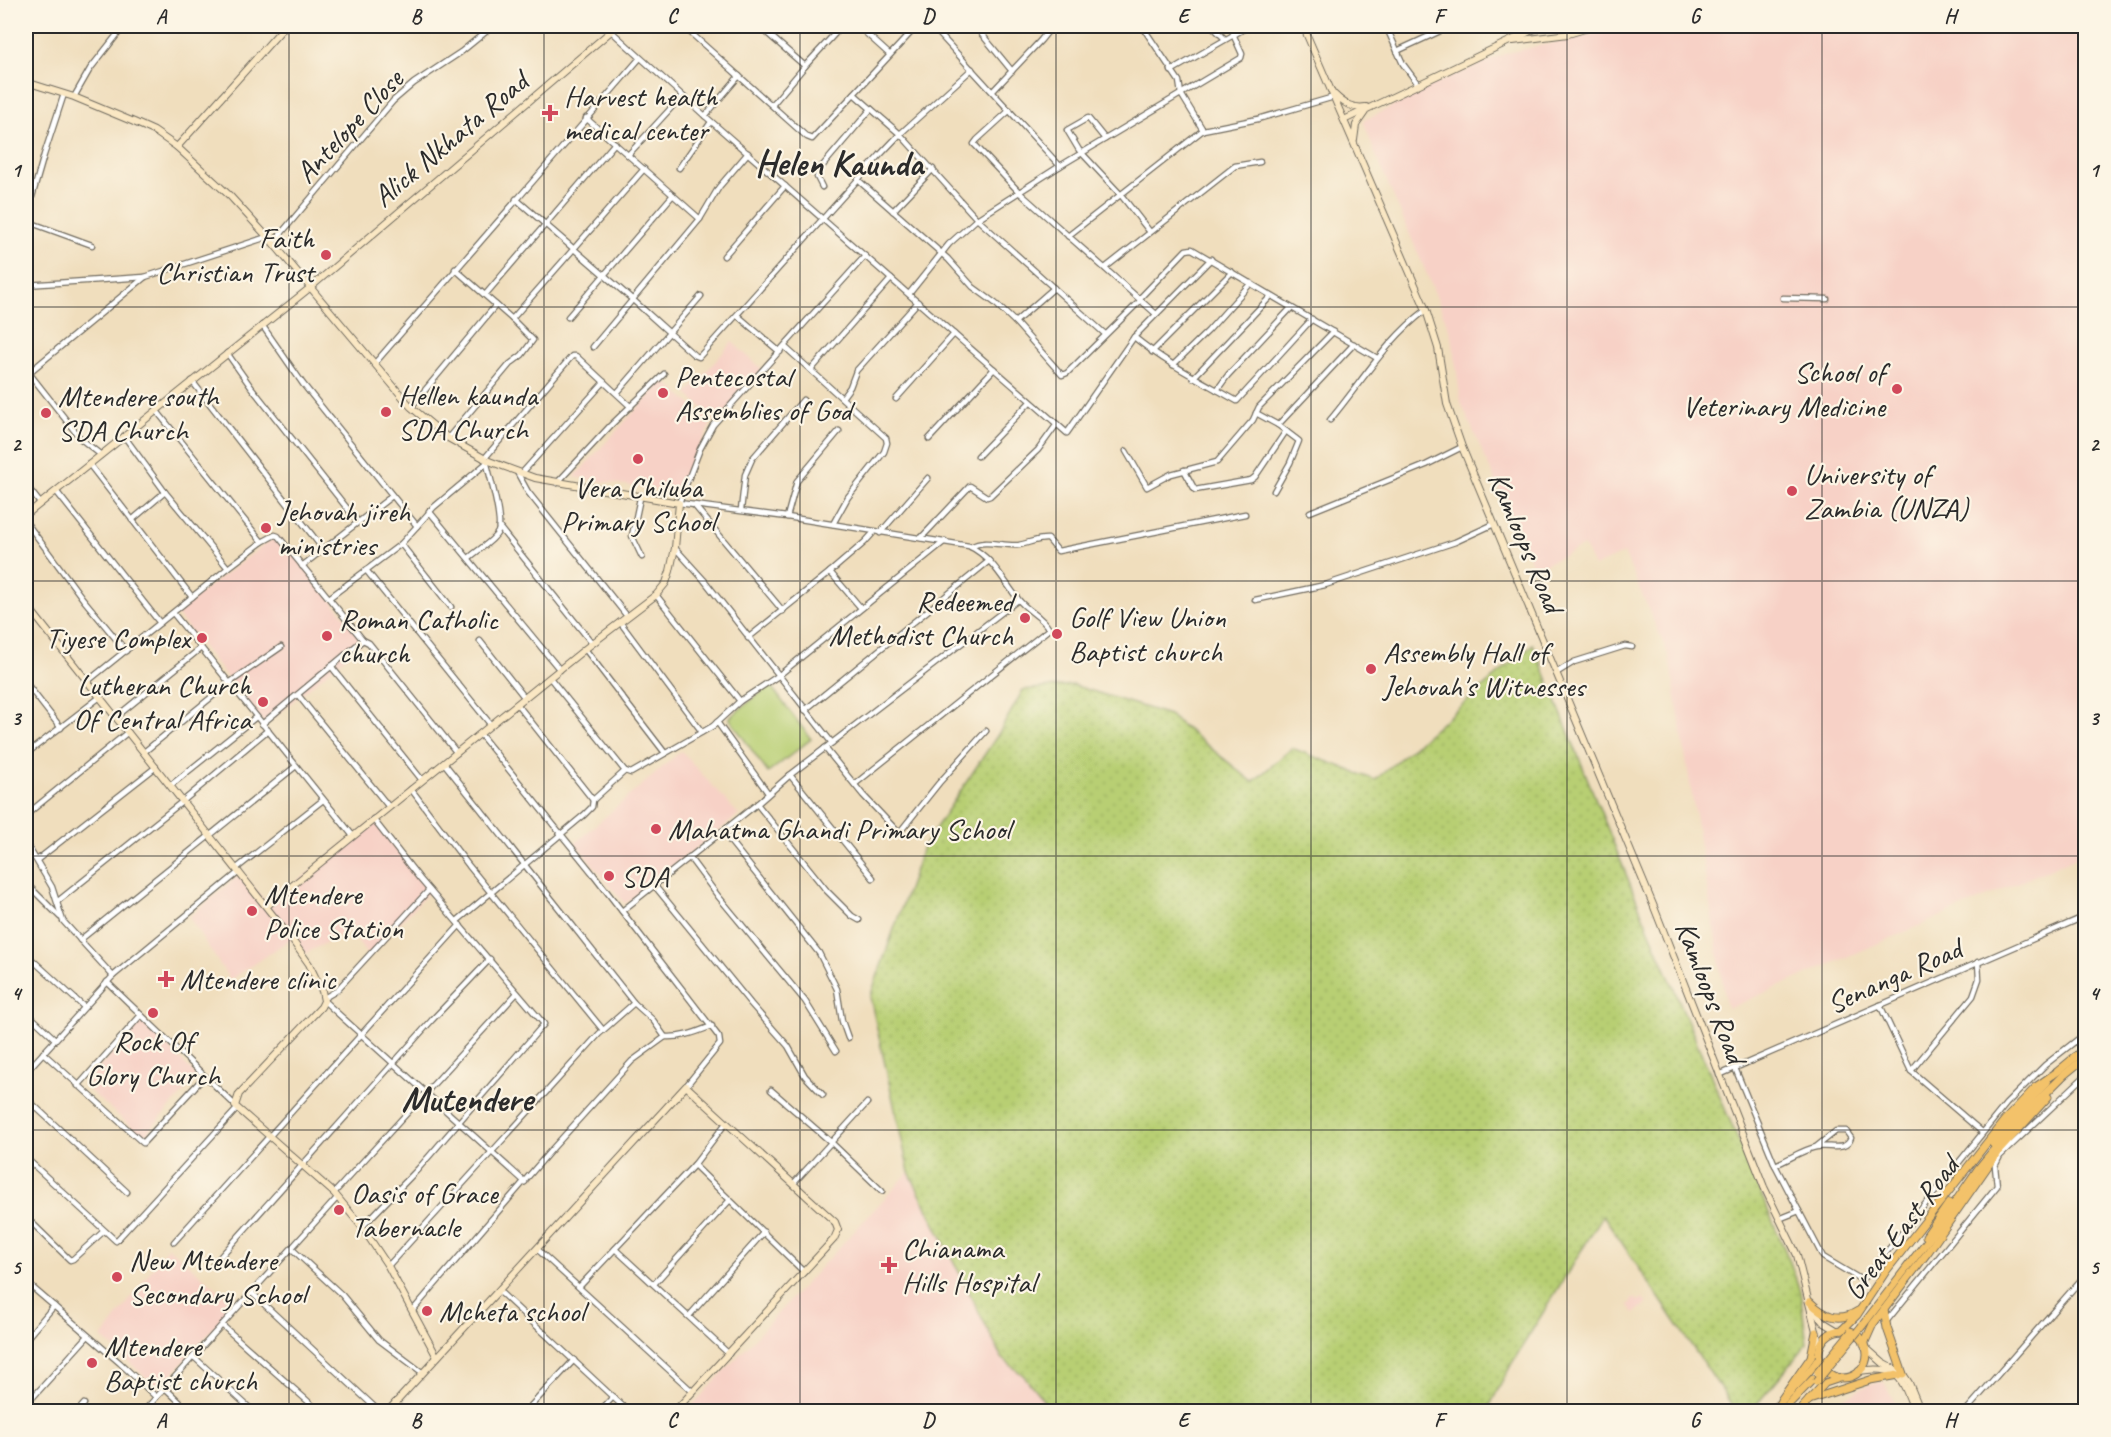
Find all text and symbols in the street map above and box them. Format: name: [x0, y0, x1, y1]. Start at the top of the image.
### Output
text: A: [156, 4, 168, 29]
text: B: [411, 4, 423, 29]
text: C: [667, 4, 679, 29]
text: D: [922, 4, 936, 29]
text: E: [1178, 4, 1192, 29]
text: F: [1434, 4, 1448, 29]
text: G: [1690, 4, 1703, 29]
text: H: [1944, 4, 1959, 29]
street label: Antelope Close: [287, 60, 413, 191]
street label: Alick Nkhata Road: [365, 60, 539, 215]
place label: Harvest health medical center: [564, 77, 718, 149]
marker: Harvest health medical center: [541, 104, 559, 122]
district label: Helen Kaunda: [755, 140, 926, 186]
text: 1: [12, 158, 23, 183]
text: 1: [2090, 158, 2101, 183]
place label: Faith Christian Trust: [156, 219, 317, 291]
marker: Faith Christian Trust: [319, 248, 333, 262]
place label: School of Veterinary Medicine: [1682, 353, 1891, 425]
place label: Pentecostal Assemblies of God: [675, 357, 856, 429]
place label: Hellen kaunda SDA Church: [398, 376, 539, 448]
place label: Mtendere south SDA Church: [58, 377, 221, 449]
marker: School of Veterinary Medicine: [1890, 382, 1904, 396]
marker: Pentecostal Assemblies of God: [656, 386, 670, 400]
marker: Hellen kaunda SDA Church: [379, 405, 393, 419]
marker: Mtendere south SDA Church: [39, 406, 53, 420]
text: 2: [12, 432, 23, 457]
text: 2: [2090, 432, 2101, 457]
marker: Vera Chiluba Primary School: [631, 452, 645, 466]
place label: University of Zambia (UNZA): [1804, 455, 1970, 527]
street label: Kamloops Road: [1479, 466, 1574, 622]
place label: Vera Chiluba Primary School: [561, 468, 720, 540]
marker: University of Zambia (UNZA): [1785, 484, 1799, 498]
place label: Jehovah jireh ministries: [276, 492, 411, 564]
marker: Jehovah jireh ministries: [259, 521, 273, 535]
place label: Redeemed Methodist Church: [829, 582, 1017, 654]
place label: Golf View Union Baptist church: [1069, 598, 1226, 670]
place label: Roman Catholic church: [339, 600, 499, 672]
marker: Redeemed Methodist Church: [1018, 611, 1032, 625]
place label: Tiyese Complex: [45, 619, 193, 657]
marker: Golf View Union Baptist church: [1050, 627, 1064, 641]
marker: Roman Catholic church: [320, 629, 334, 643]
marker: Tiyese Complex: [195, 631, 209, 645]
place label: Assembly Hall of Jehovah's Witnesses: [1381, 633, 1587, 705]
marker: Assembly Hall of Jehovah's Witnesses: [1364, 662, 1378, 676]
place label: Lutheran Church Of Central Africa: [73, 666, 253, 738]
marker: Lutheran Church Of Central Africa: [256, 695, 270, 709]
text: 3: [12, 706, 23, 731]
text: 3: [2090, 706, 2101, 731]
place label: Mahatma Ghandi Primary School: [668, 810, 1015, 848]
marker: Mahatma Ghandi Primary School: [649, 822, 663, 836]
place label: SDA: [621, 857, 670, 895]
marker: SDA: [602, 869, 616, 883]
place label: Mtendere Police Station: [264, 875, 404, 947]
marker: Mtendere Police Station: [245, 904, 259, 918]
street label: Kamloops Road: [1667, 916, 1757, 1072]
street label: Senanga Road: [1821, 928, 1971, 1022]
place label: Mtendere clinic: [180, 960, 337, 998]
marker: Mtendere clinic: [157, 970, 175, 988]
text: 4: [12, 981, 24, 1006]
text: 4: [2090, 981, 2102, 1006]
marker: Rock Of Glory Church: [146, 1006, 160, 1020]
place label: Rock Of Glory Church: [86, 1022, 222, 1094]
district label: Mutendere: [401, 1076, 536, 1122]
street label: Great East Road: [1835, 1145, 1970, 1307]
place label: Oasis of Grace Tabernacle: [351, 1174, 500, 1246]
marker: Oasis of Grace Tabernacle: [332, 1203, 346, 1217]
place label: Chianama Hills Hospital: [902, 1229, 1040, 1301]
place label: New Mtendere Secondary School: [129, 1241, 311, 1313]
text: 5: [12, 1255, 23, 1280]
text: 5: [2090, 1255, 2101, 1280]
marker: Chianama Hills Hospital: [880, 1256, 898, 1274]
marker: New Mtendere Secondary School: [110, 1270, 124, 1284]
place label: Mcheta school: [439, 1292, 589, 1330]
marker: Mcheta school: [420, 1304, 434, 1318]
place label: Mtendere Baptist church: [104, 1327, 258, 1399]
marker: Mtendere Baptist church: [85, 1356, 99, 1370]
text: A: [156, 1408, 168, 1433]
text: B: [411, 1408, 423, 1433]
text: C: [667, 1408, 679, 1433]
text: D: [922, 1408, 936, 1433]
text: E: [1178, 1408, 1192, 1433]
text: F: [1434, 1408, 1448, 1433]
text: G: [1690, 1408, 1703, 1433]
text: H: [1944, 1408, 1959, 1433]

